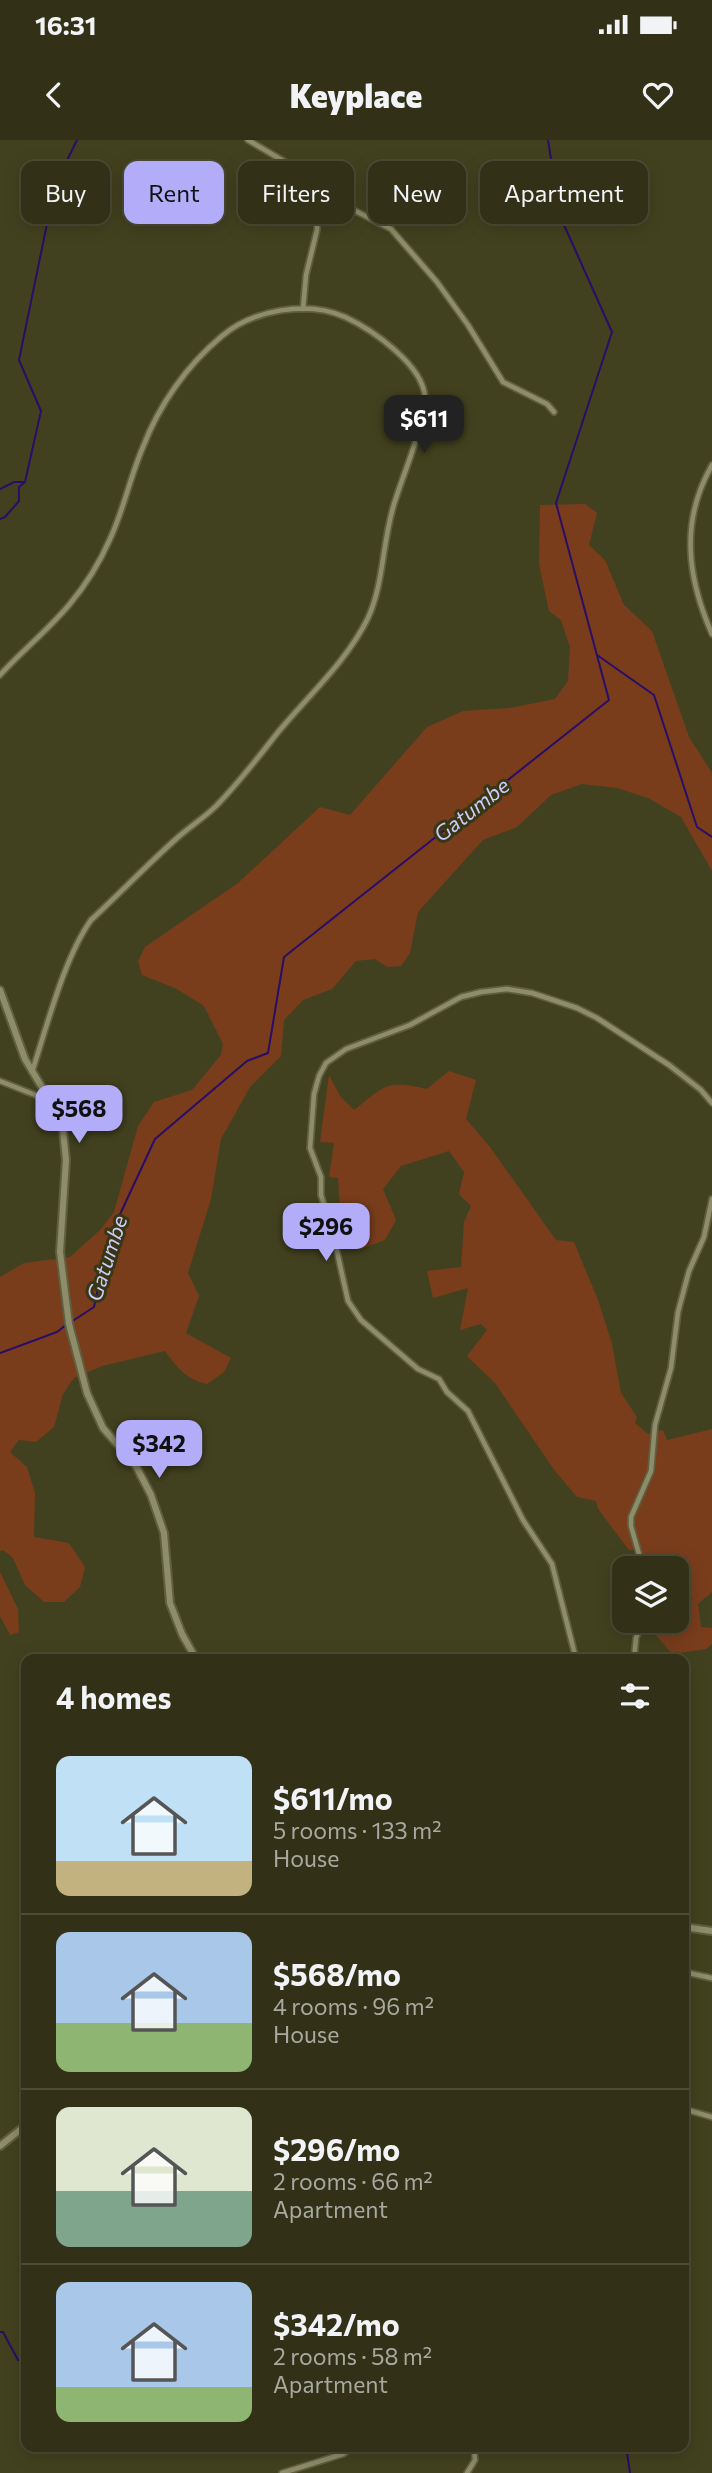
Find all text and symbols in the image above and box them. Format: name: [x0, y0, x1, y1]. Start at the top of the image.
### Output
text: 16:31: [35, 9, 97, 40]
text: Keyplace: [290, 75, 422, 115]
icon: back: [35, 76, 73, 114]
icon: heart: [639, 76, 677, 114]
chip: Buy: [21, 161, 110, 224]
chip: Rent: [124, 161, 224, 224]
chip: Filters: [238, 161, 354, 224]
chip: New: [368, 161, 466, 224]
chip: Apartment: [480, 161, 648, 224]
pin: $611: [383, 396, 465, 455]
text: $611: [400, 404, 448, 432]
water label: Gatumbe: [428, 772, 514, 846]
pin: $568: [38, 1086, 120, 1145]
text: $568: [51, 1094, 107, 1122]
pin: $296: [285, 1204, 367, 1263]
water label: Gatumbe: [80, 1212, 132, 1304]
text: $296: [299, 1212, 353, 1240]
pin: $342: [118, 1420, 200, 1480]
text: $342: [132, 1429, 186, 1457]
map controls: [612, 1556, 689, 1633]
button: layers: [612, 1556, 689, 1633]
icon: filters: [616, 1677, 654, 1715]
text: 4 homes: [56, 1678, 171, 1715]
text: $611/mo: [273, 1779, 393, 1816]
icon: home: [112, 1784, 196, 1868]
text: 5 rooms · 133 m²: [273, 1816, 441, 1844]
text: House: [273, 1844, 339, 1872]
text: $568/mo: [273, 1955, 401, 1992]
icon: home: [112, 1960, 196, 2044]
text: 4 rooms · 96 m²: [273, 1992, 434, 2020]
text: House: [273, 2020, 339, 2048]
text: $296/mo: [273, 2130, 400, 2167]
icon: home: [112, 2135, 196, 2219]
text: 2 rooms · 66 m²: [273, 2167, 433, 2195]
text: Apartment: [273, 2195, 388, 2223]
text: $342/mo: [273, 2305, 400, 2342]
icon: home: [112, 2310, 196, 2394]
text: 2 rooms · 58 m²: [273, 2342, 432, 2370]
text: Apartment: [273, 2370, 388, 2398]

